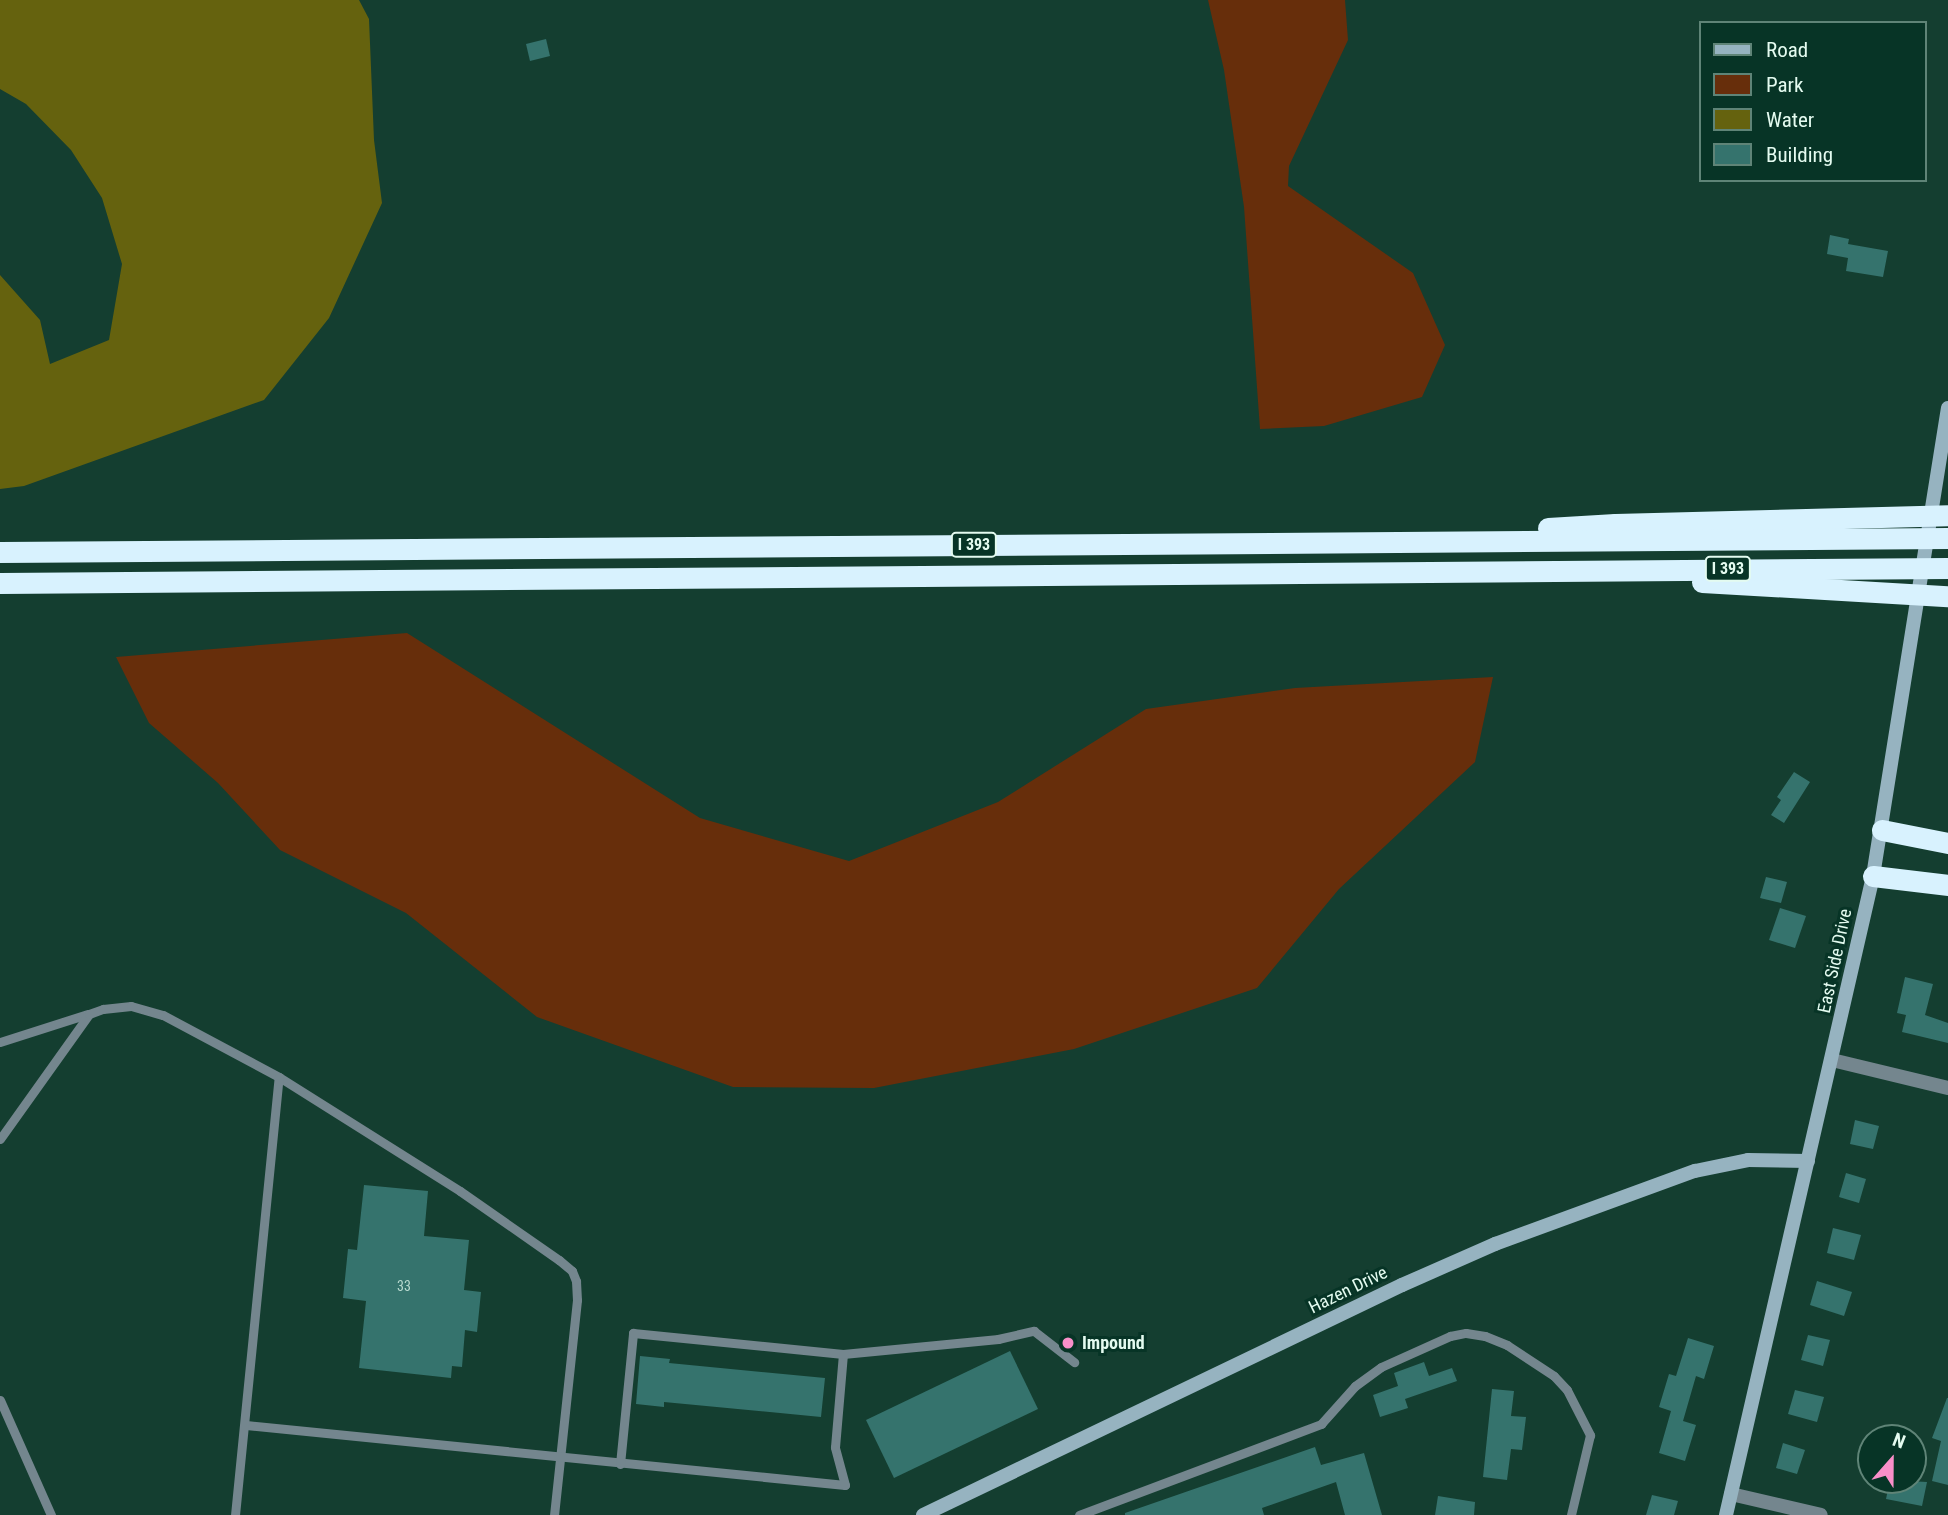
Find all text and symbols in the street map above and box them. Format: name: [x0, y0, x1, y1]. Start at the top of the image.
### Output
legend: [1700, 21, 1927, 182]
text: Road: [1766, 38, 1808, 62]
text: Park: [1766, 73, 1803, 97]
text: Water: [1766, 108, 1814, 132]
text: Building: [1766, 143, 1833, 167]
road number: I 393: [950, 532, 998, 558]
road number: I 393: [1704, 556, 1752, 582]
street label: East Side Drive: [1813, 907, 1857, 1015]
street label: Hazen Drive: [1305, 1262, 1391, 1318]
house number: 33: [397, 1278, 411, 1294]
place label: Impound: [1082, 1332, 1145, 1354]
marker: Impound: [1060, 1335, 1076, 1351]
north arrow: [1857, 1424, 1927, 1494]
text: N: [1889, 1428, 1909, 1454]

